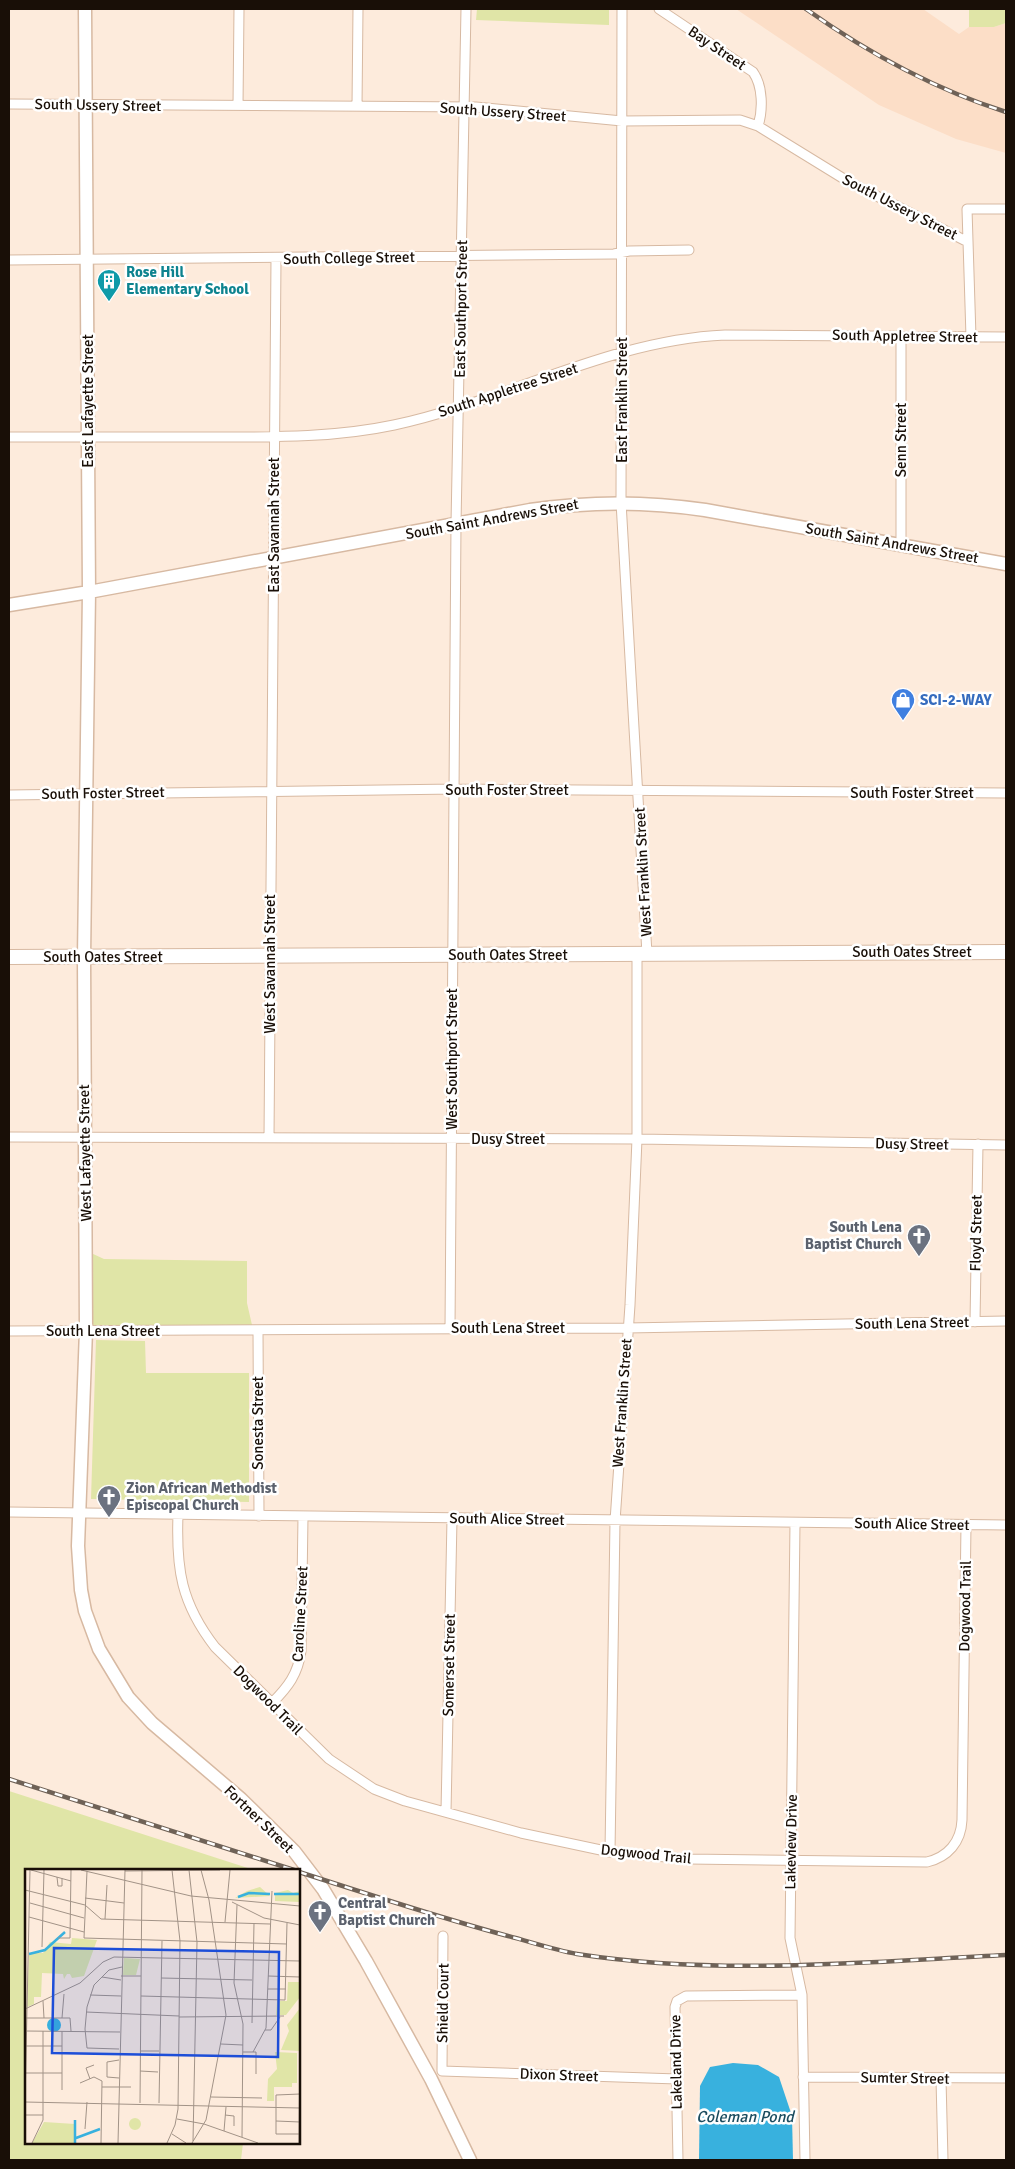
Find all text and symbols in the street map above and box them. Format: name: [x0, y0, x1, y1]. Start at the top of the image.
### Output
street label: Bay Street: [685, 22, 749, 74]
street label: South Ussery Street: [35, 95, 161, 115]
street label: South Ussery Street: [439, 99, 567, 125]
street label: South Ussery Street: [840, 170, 960, 244]
street label: East Southport Street: [451, 240, 471, 378]
street label: South College Street: [283, 248, 415, 268]
place label: Rose Hill Elementary School: [126, 263, 249, 298]
building icon: Rose Hill Elementary School: [96, 268, 122, 302]
street label: South Appletree Street: [832, 326, 978, 346]
street label: East Lafayette Street: [79, 334, 97, 468]
street label: East Franklin Street: [613, 337, 631, 463]
street label: South Appletree Street: [436, 359, 580, 421]
street label: Senn Street: [892, 403, 910, 477]
street label: East Savannah Street: [265, 457, 283, 593]
street label: South Saint Andrews Street: [404, 495, 580, 543]
street label: South Saint Andrews Street: [804, 519, 980, 567]
shop icon: SCI-2-WAY: [890, 687, 916, 721]
place label: SCI-2-WAY: [920, 691, 992, 709]
street label: South Foster Street: [445, 781, 569, 799]
street label: South Foster Street: [41, 783, 165, 803]
street label: South Foster Street: [850, 784, 974, 802]
street label: West Franklin Street: [631, 807, 655, 937]
street label: West Savannah Street: [261, 894, 279, 1034]
street label: South Oates Street: [852, 943, 972, 961]
street label: South Oates Street: [448, 946, 568, 964]
street label: South Oates Street: [43, 948, 163, 966]
street label: West Southport Street: [443, 988, 461, 1130]
street label: West Lafayette Street: [75, 1084, 95, 1222]
street label: Dusy Street: [471, 1130, 545, 1148]
street label: Dusy Street: [875, 1134, 949, 1154]
street label: Floyd Street: [966, 1194, 986, 1272]
place label: South Lena Baptist Church: [805, 1218, 902, 1253]
church icon: South Lena Baptist Church: [906, 1223, 932, 1257]
street label: South Lena Street: [855, 1313, 969, 1333]
street label: South Lena Street: [451, 1319, 565, 1337]
street label: South Lena Street: [46, 1322, 160, 1340]
street label: West Franklin Street: [608, 1338, 636, 1468]
street label: Sonesta Street: [249, 1376, 267, 1470]
place label: Zion African Methodist Episcopal Church: [126, 1479, 277, 1514]
church icon: Zion African Methodist Episcopal Church: [96, 1484, 122, 1518]
street label: South Alice Street: [449, 1509, 565, 1529]
street label: South Alice Street: [854, 1514, 970, 1534]
street label: Dogwood Trail: [955, 1560, 975, 1652]
street label: Caroline Street: [288, 1566, 312, 1662]
street label: Somerset Street: [439, 1613, 459, 1717]
street label: Dogwood Trail: [229, 1661, 307, 1739]
street label: Fortner Street: [220, 1781, 298, 1857]
street label: Lakeview Drive: [781, 1794, 801, 1890]
street label: Dogwood Trail: [600, 1840, 692, 1868]
inset map: [25, 1869, 300, 2144]
place label: Central Baptist Church: [338, 1894, 435, 1929]
church icon: Central Baptist Church: [307, 1899, 333, 1933]
street label: Shield Court: [433, 1963, 453, 2043]
street label: Lakeland Drive: [666, 2014, 686, 2110]
street label: Dixon Street: [519, 2065, 599, 2085]
street label: Sumter Street: [860, 2068, 950, 2088]
water label: Coleman Pond: [696, 2107, 796, 2127]

